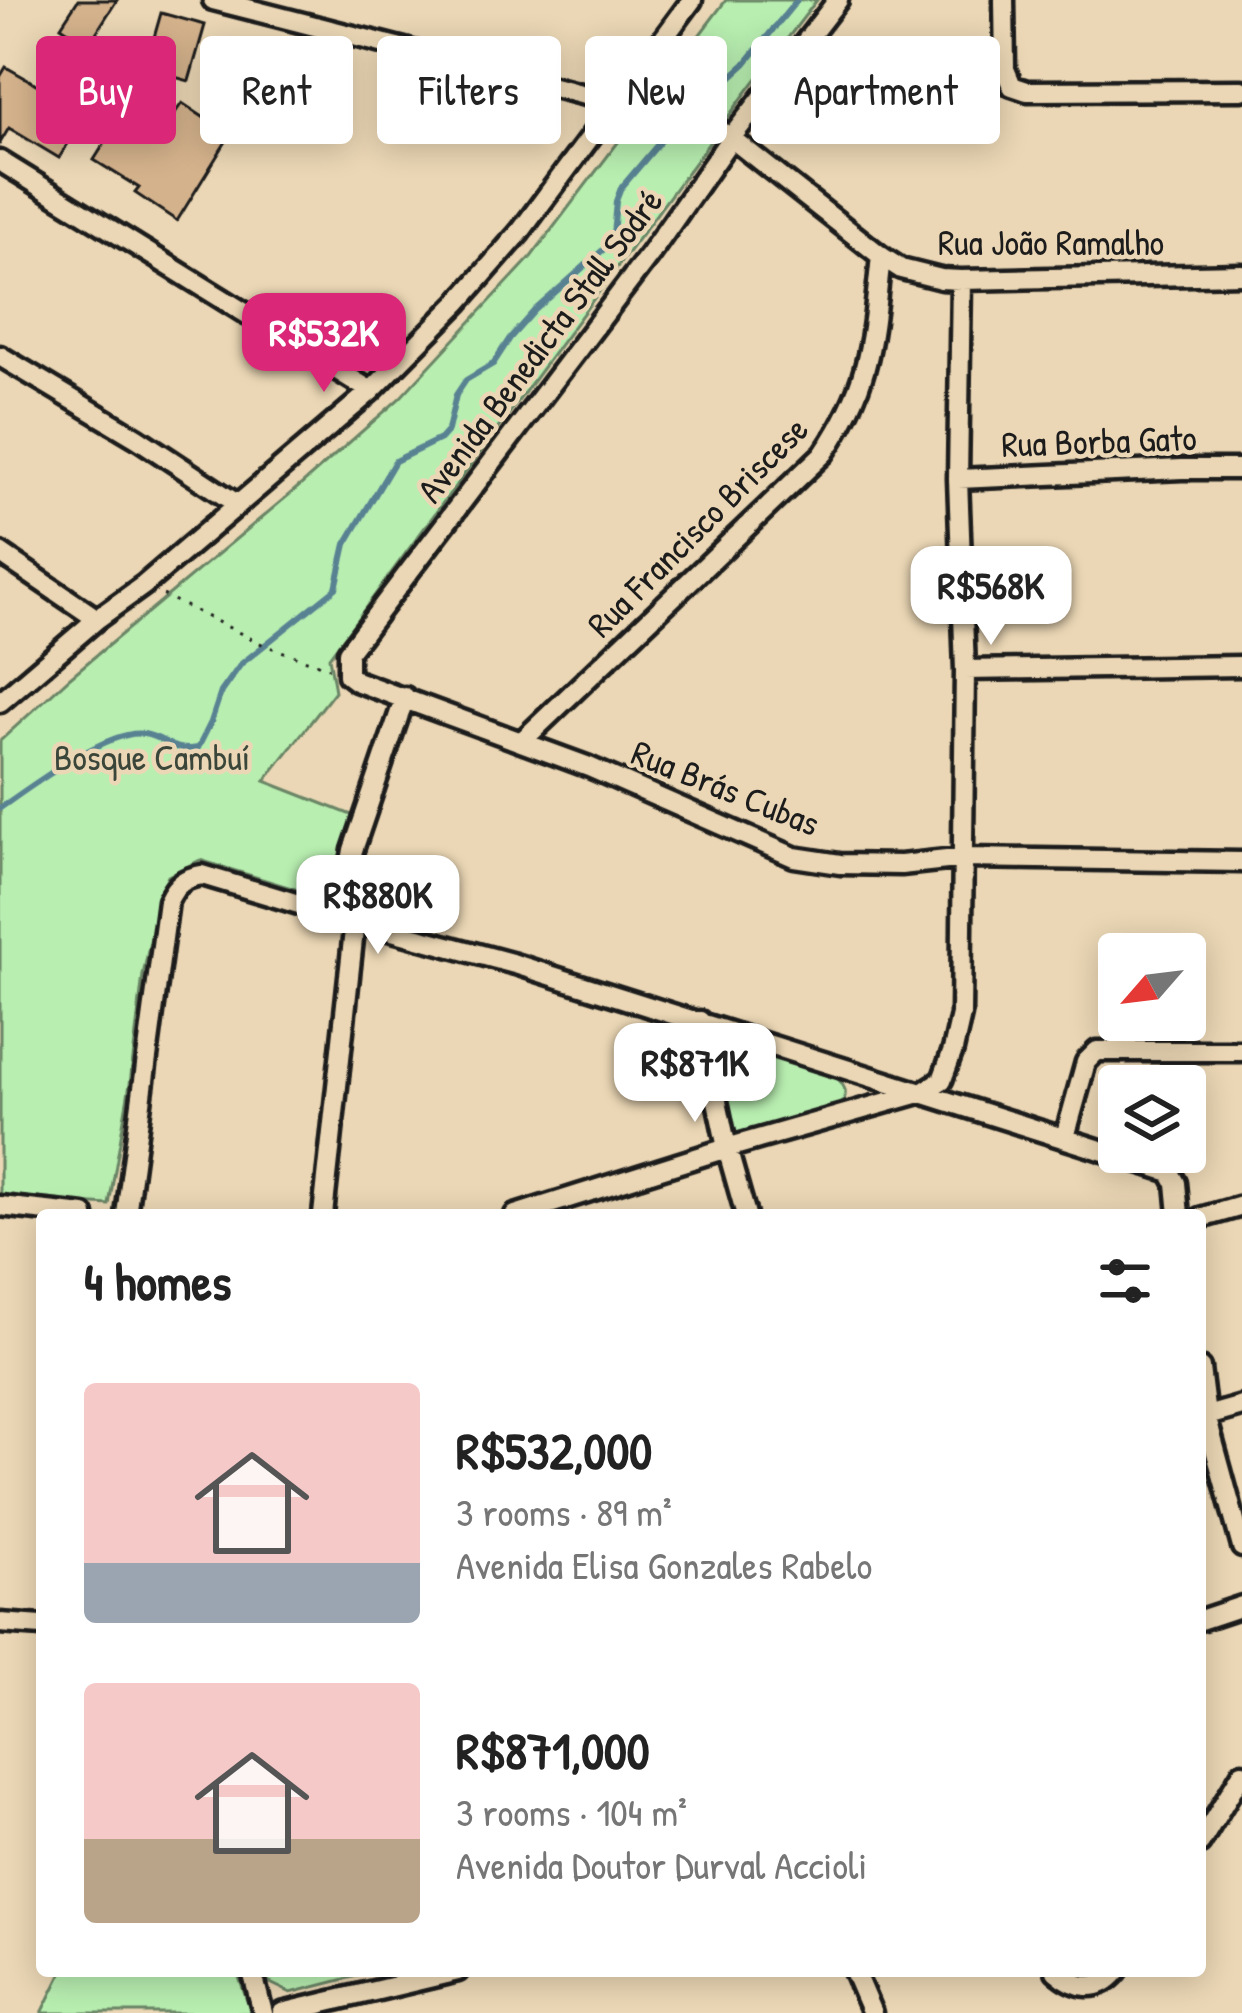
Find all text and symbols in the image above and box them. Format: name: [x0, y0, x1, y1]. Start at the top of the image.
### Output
chip: Buy: [36, 36, 176, 144]
chip: Rent: [200, 36, 353, 144]
chip: Filters: [377, 36, 561, 144]
chip: New: [585, 36, 727, 144]
chip: Apartment: [751, 36, 1000, 144]
street label: Avenida Benedicta Stall Sodré: [405, 178, 673, 512]
street label: Rua João Ramalho: [938, 217, 1164, 266]
pin: R$532K: [226, 293, 422, 395]
text: R$532K: [269, 305, 379, 358]
street label: Rua Francisco Briscese: [576, 405, 818, 647]
street label: Rua Borba Gato: [1001, 412, 1197, 468]
pin: R$568K: [893, 546, 1089, 648]
text: R$568K: [938, 558, 1044, 611]
street label: Rua Brás Cubas: [625, 727, 827, 847]
park label: Bosque Cambuí: [54, 732, 250, 781]
pin: R$880K: [280, 855, 476, 957]
text: R$880K: [323, 867, 433, 920]
north arrow: [1098, 933, 1206, 1041]
map controls: [1098, 933, 1206, 1173]
pin: R$871K: [597, 1023, 793, 1125]
text: R$871K: [641, 1035, 749, 1088]
button: layers: [1098, 1065, 1206, 1173]
text: 4 homes: [84, 1247, 231, 1316]
icon: filters: [1092, 1248, 1158, 1314]
text: R$532,000: [456, 1416, 652, 1485]
icon: home: [180, 1431, 324, 1575]
text: 3 rooms · 89 m²: [456, 1485, 672, 1538]
text: Avenida Elisa Gonzales Rabelo: [456, 1538, 872, 1591]
text: R$871,000: [456, 1716, 650, 1785]
icon: home: [180, 1731, 324, 1875]
text: 3 rooms · 104 m²: [456, 1785, 687, 1838]
text: Avenida Doutor Durval Accioli: [456, 1838, 867, 1891]

